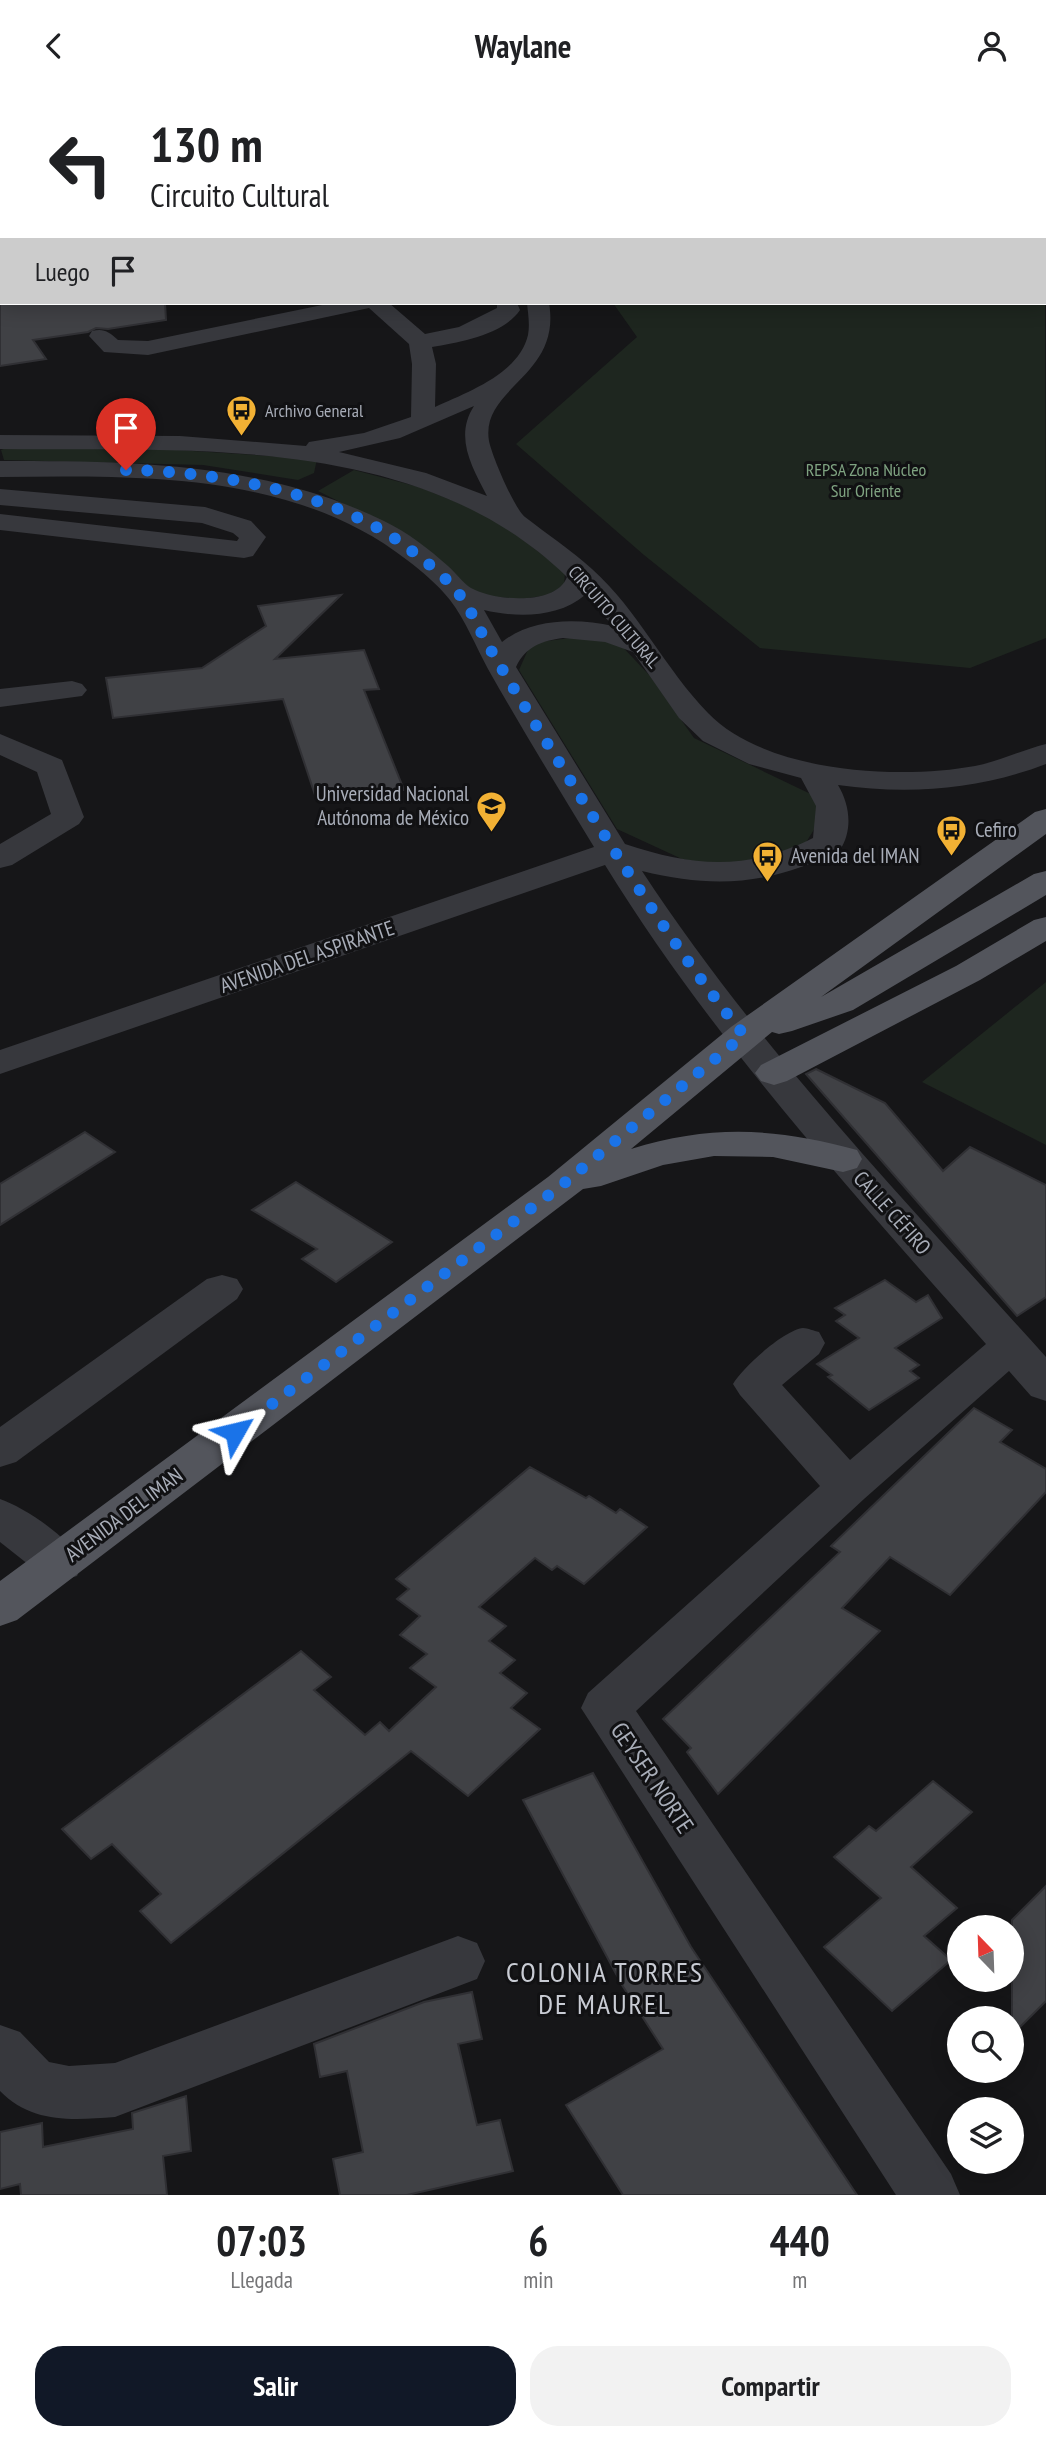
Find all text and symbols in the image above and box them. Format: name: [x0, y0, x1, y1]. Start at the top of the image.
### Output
text: Waylane: [475, 25, 571, 67]
icon: back: [35, 27, 73, 65]
icon: person: [973, 27, 1011, 65]
text: 130 m: [150, 112, 263, 176]
icon: left: [35, 119, 126, 210]
text: Circuito Cultural: [150, 174, 329, 216]
icon: arrive: [104, 252, 142, 290]
text: Luego: [35, 255, 90, 288]
bus stop icon: Archivo General: [225, 394, 259, 438]
pin: [96, 398, 156, 470]
place label: Archivo General: [265, 399, 364, 422]
icon: arrive: [107, 409, 145, 447]
park label: REPSA Zona Núcleo Sur Oriente: [806, 458, 927, 502]
street label: CIRCUITO CULTURAL: [564, 561, 666, 673]
place label: Universidad Nacional Autónoma de México: [316, 780, 469, 831]
school or university icon: Universidad Nacional Autónoma de México: [475, 789, 509, 833]
bus stop icon: Cefiro: [935, 813, 969, 857]
place label: Cefiro: [975, 816, 1017, 843]
bus stop icon: Avenida del IMAN: [751, 839, 785, 883]
place label: Avenida del IMAN: [791, 842, 919, 869]
street label: AVENIDA DEL ASPIRANTE: [216, 914, 398, 999]
street label: CALLE CÉFIRO: [848, 1165, 937, 1260]
position arrow: [198, 1395, 272, 1469]
street label: AVENIDA DEL IMAN: [60, 1462, 188, 1568]
street label: GEYSER NORTE: [604, 1716, 701, 1839]
north arrow: [947, 1915, 1024, 1991]
map controls: [947, 1915, 1024, 2174]
district label: COLONIA TORRES DE MAUREL: [506, 1953, 704, 2022]
button: search: [947, 2006, 1024, 2083]
button: layers: [947, 2097, 1024, 2174]
text: 07:03: [216, 2213, 307, 2268]
text: 6: [528, 2213, 548, 2268]
text: 440: [770, 2213, 830, 2268]
text: Llegada: [230, 2265, 293, 2294]
text: min: [523, 2265, 553, 2294]
text: m: [792, 2265, 807, 2294]
button: Salir: [35, 2346, 516, 2426]
button: Compartir: [530, 2346, 1011, 2426]

